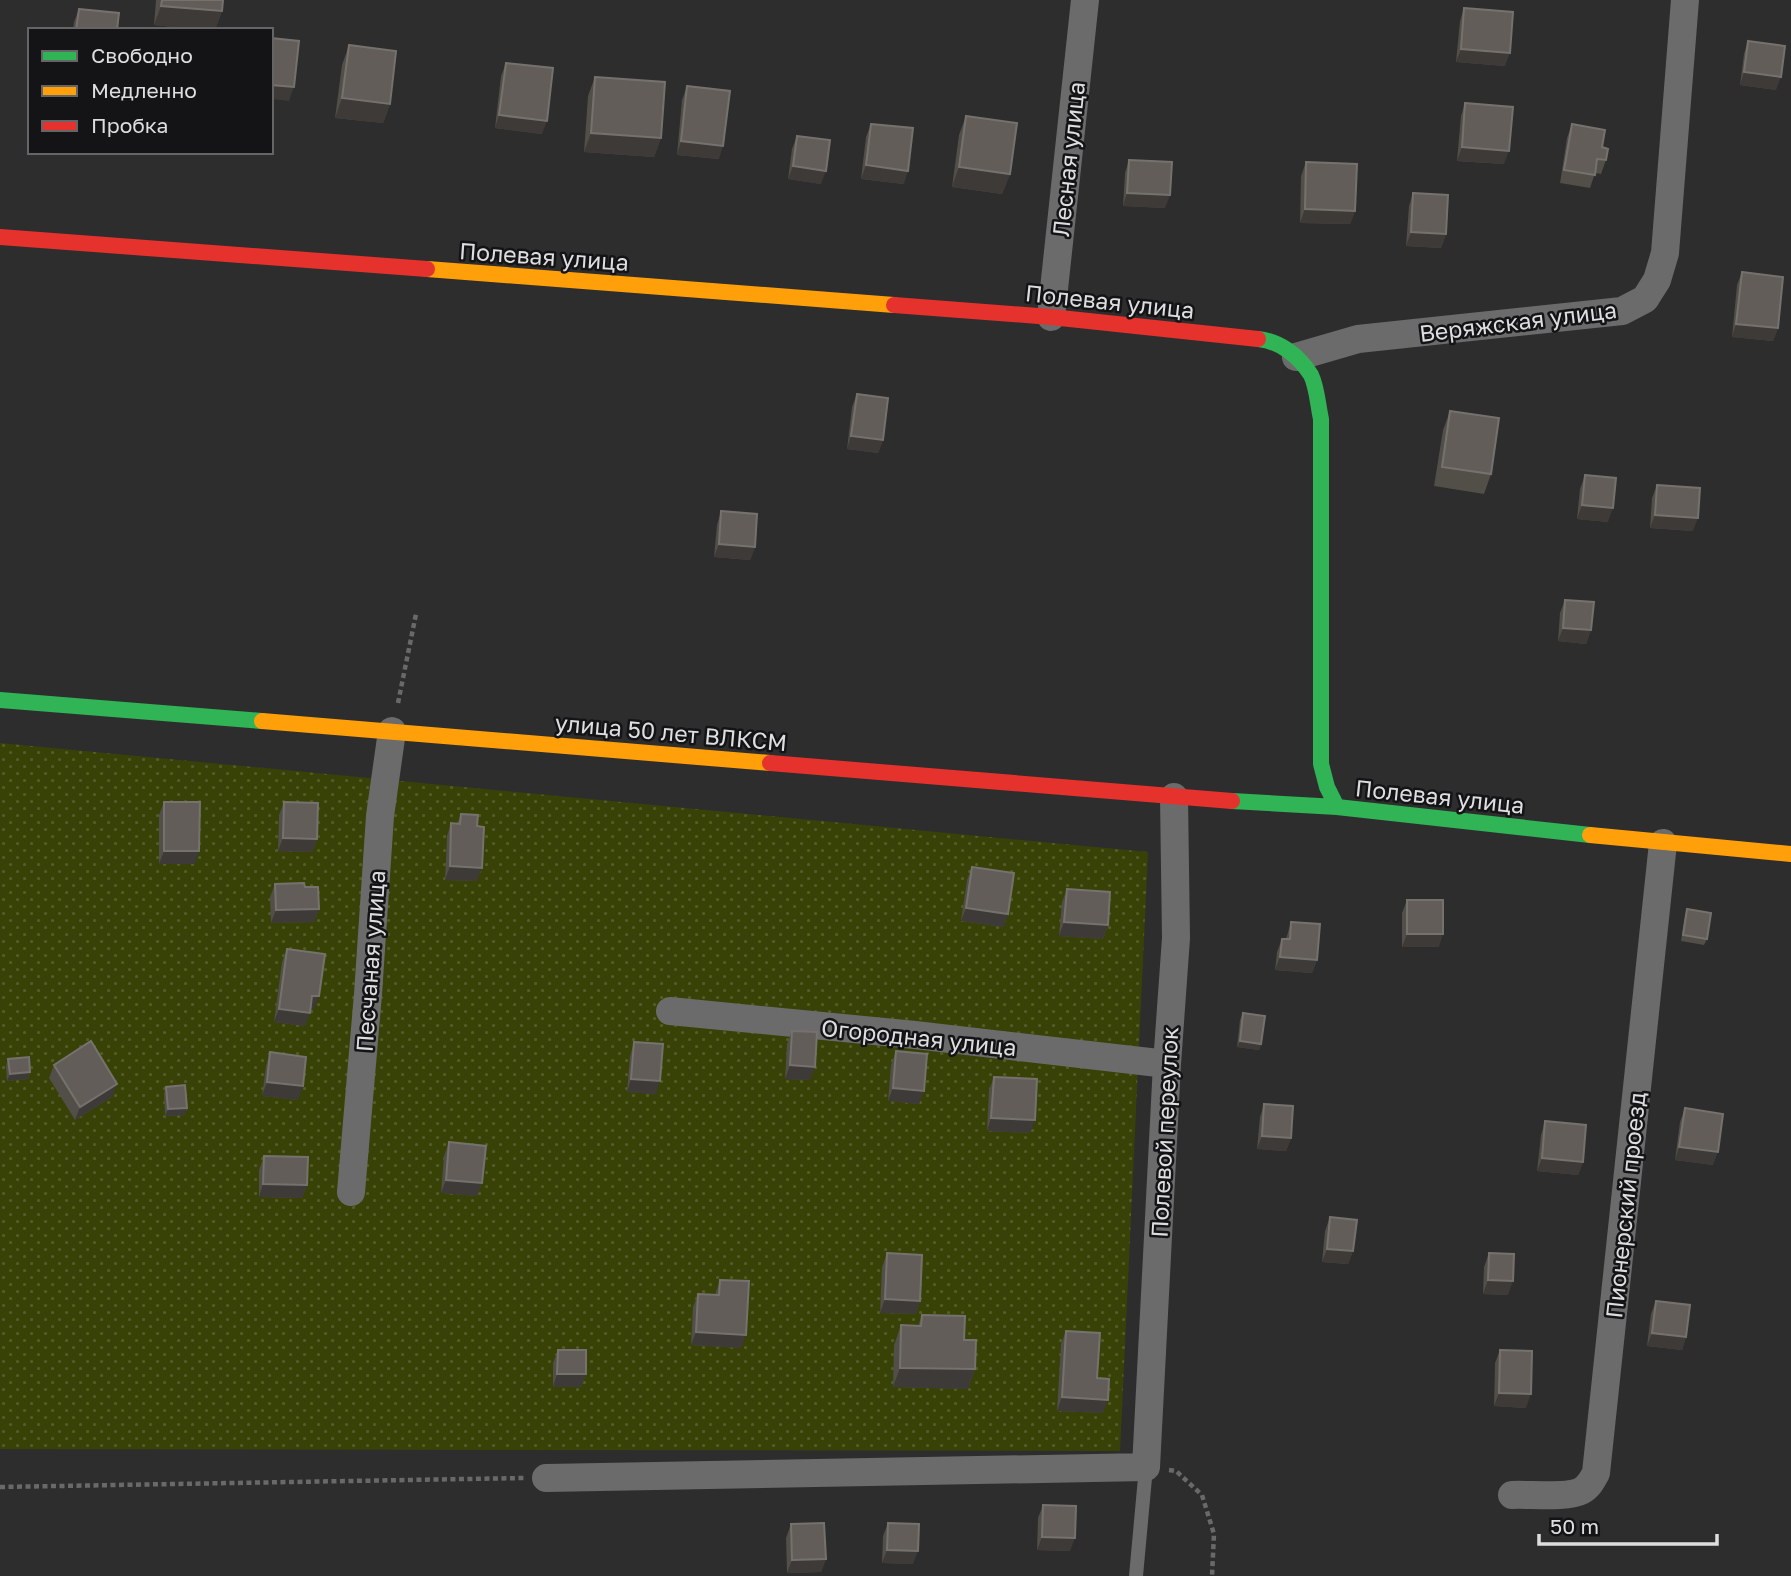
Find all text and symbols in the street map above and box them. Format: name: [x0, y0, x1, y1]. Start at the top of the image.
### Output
legend: [28, 28, 273, 154]
text: Свободно: [91, 42, 193, 68]
text: Медленно: [91, 77, 197, 103]
street label: Лесная улица: [1046, 80, 1090, 238]
text: Пробка: [91, 112, 169, 138]
street label: Полевая улица: [458, 236, 630, 276]
street label: Полевая улица: [1024, 278, 1196, 324]
street label: Веряжская улица: [1418, 295, 1618, 347]
street label: улица 50 лет ВЛКСМ: [554, 708, 788, 756]
street label: Полевая улица: [1354, 773, 1526, 819]
street label: Песчаная улица: [350, 869, 390, 1053]
street label: Огородная улица: [820, 1013, 1018, 1061]
street label: Полевой переулок: [1144, 1026, 1184, 1238]
street label: Пионерский проезд: [1599, 1090, 1651, 1319]
scale bar: [1539, 1502, 1718, 1546]
text: 50 m: [1550, 1513, 1599, 1539]

